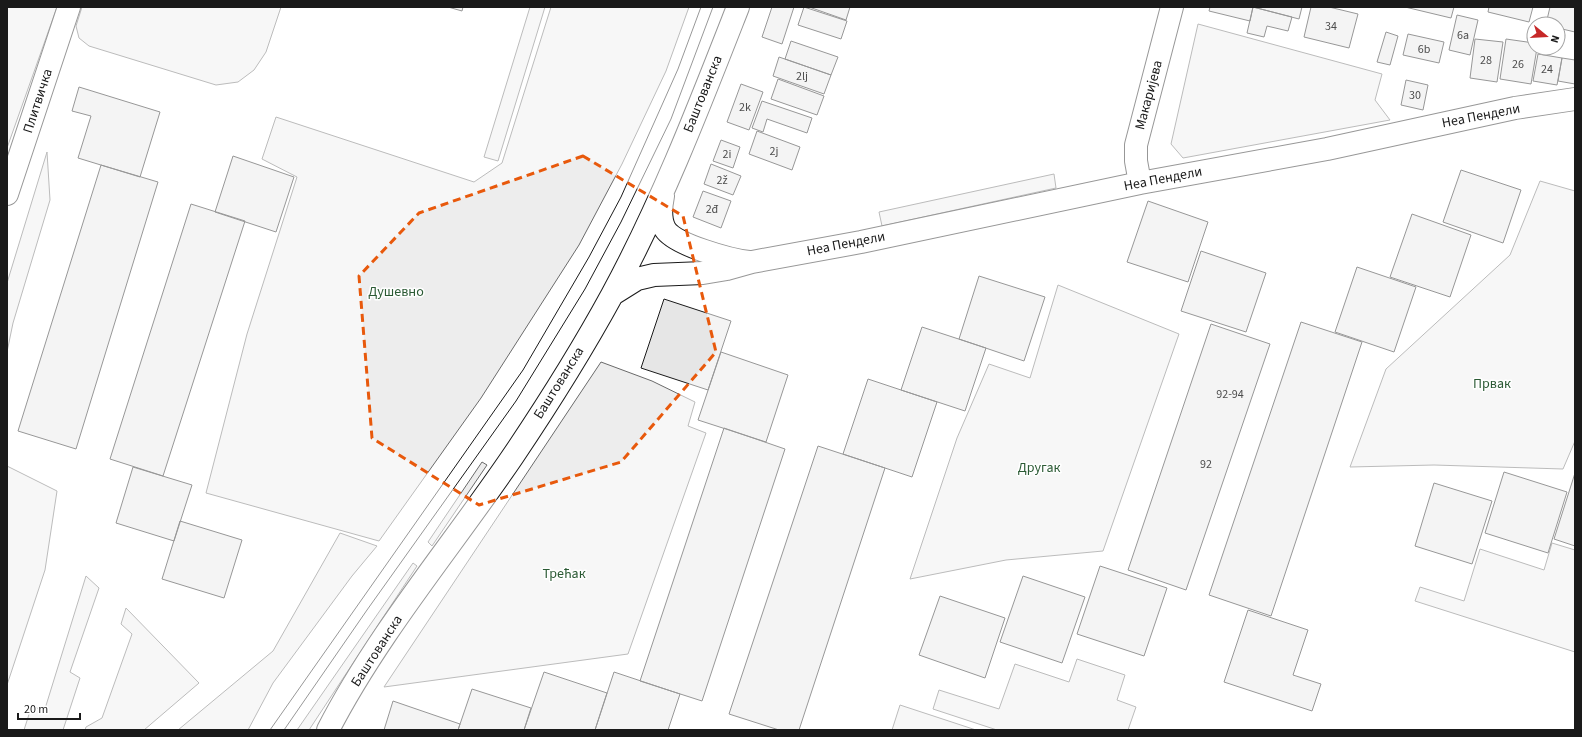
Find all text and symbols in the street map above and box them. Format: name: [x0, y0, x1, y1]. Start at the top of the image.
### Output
north arrow: [1526, 16, 1566, 56]
house number: 34: [1325, 18, 1337, 35]
house number: 6a: [1457, 27, 1469, 44]
text: N: [1547, 33, 1563, 45]
house number: 6b: [1418, 41, 1431, 58]
street label: Баштованска: [678, 52, 728, 136]
house number: 28: [1480, 52, 1492, 69]
house number: 26: [1512, 56, 1524, 73]
street label: Макаријева: [1130, 58, 1168, 132]
house number: 24: [1541, 61, 1553, 78]
street label: Плитвичка: [18, 66, 58, 136]
house number: 2lj: [796, 68, 808, 85]
house number: 30: [1409, 87, 1421, 104]
house number: 2k: [739, 99, 751, 116]
street label: Неа Пендели: [1440, 99, 1522, 133]
house number: 2j: [770, 143, 778, 160]
house number: 2i: [723, 146, 732, 163]
street label: Неа Пендели: [1122, 162, 1204, 196]
house number: 2ž: [716, 172, 728, 189]
house number: 2đ: [706, 201, 719, 218]
street label: Неа Пендели: [805, 227, 887, 261]
park label: Душевно: [368, 282, 424, 302]
street label: Баштованска: [529, 343, 589, 423]
park label: Првак: [1473, 374, 1511, 394]
house number: 92-94: [1216, 386, 1244, 403]
house number: 92: [1200, 456, 1212, 473]
park label: Другак: [1018, 458, 1060, 478]
park label: Трећак: [542, 564, 586, 584]
street label: Баштованска: [346, 611, 408, 691]
scale bar: [18, 695, 80, 721]
text: 20 m: [24, 701, 48, 718]

